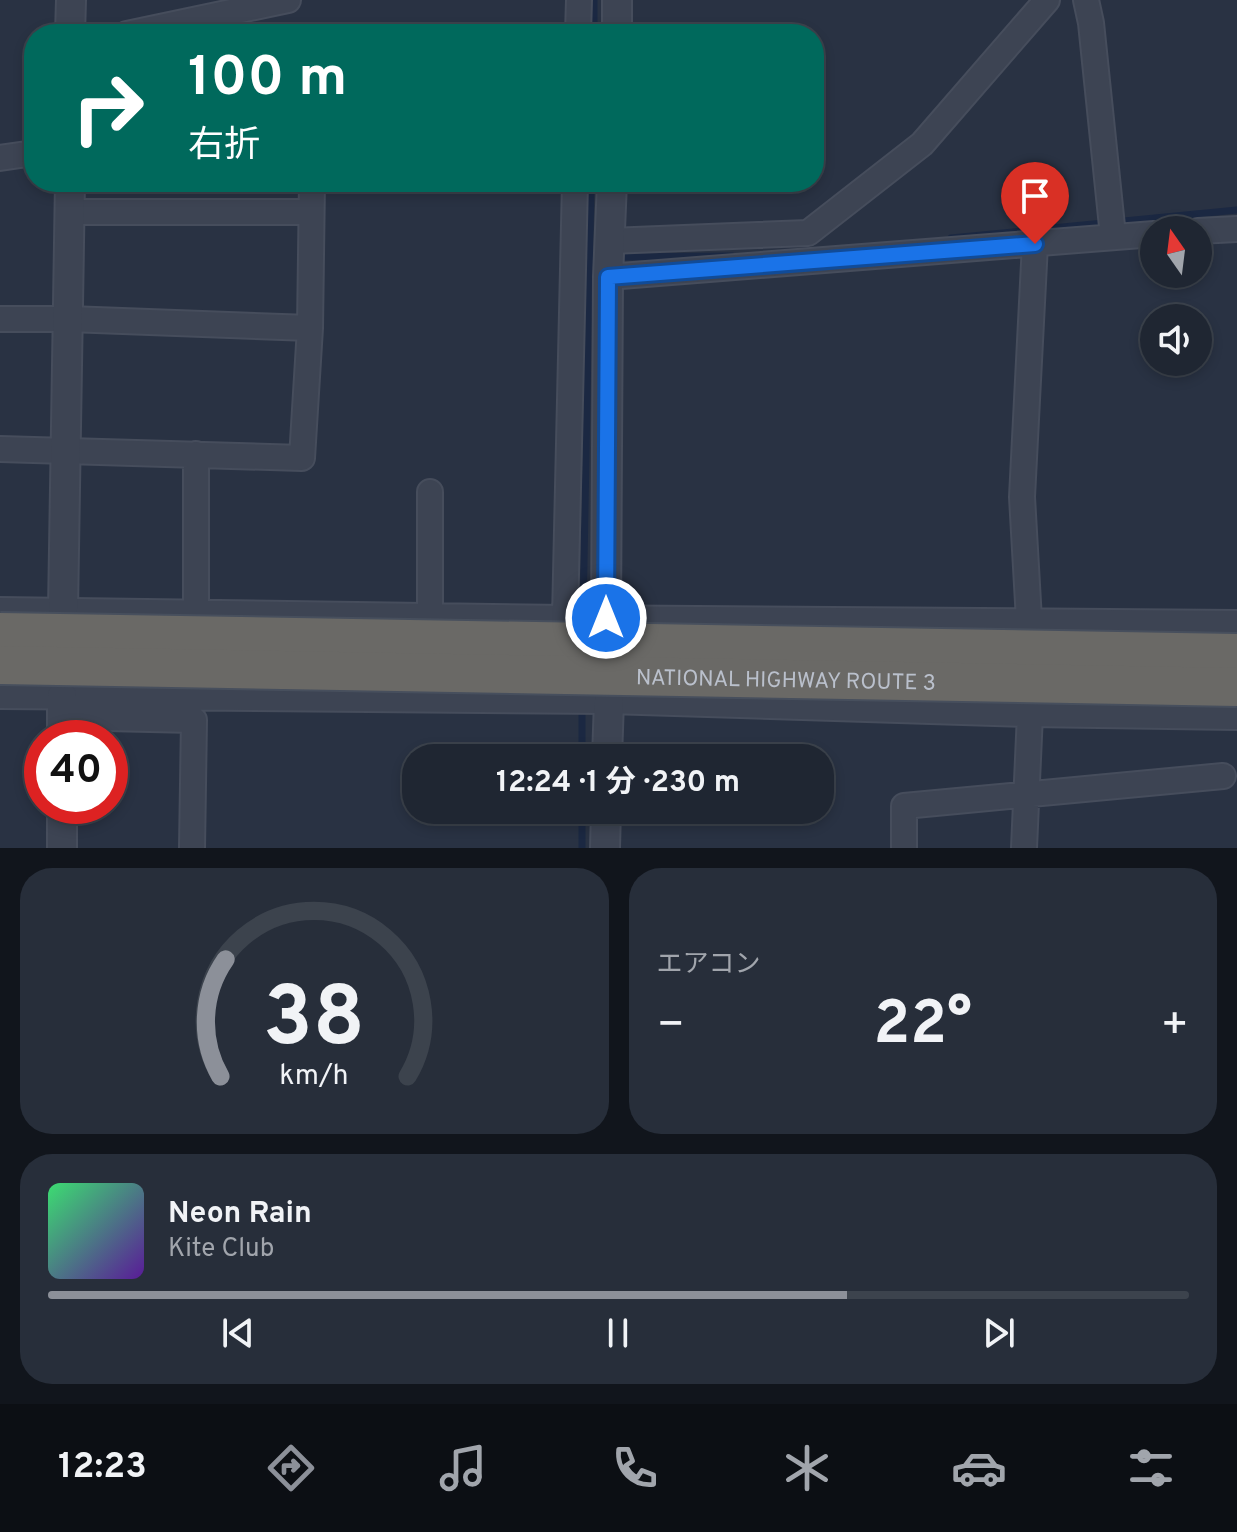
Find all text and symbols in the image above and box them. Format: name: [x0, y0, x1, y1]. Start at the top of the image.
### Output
text: 100 m: [188, 45, 347, 115]
icon: right: [56, 56, 160, 160]
text: 右折: [188, 124, 260, 170]
pin: [1001, 162, 1069, 244]
icon: arrive: [1013, 174, 1057, 218]
north arrow: [1140, 216, 1212, 288]
map controls: [1140, 216, 1212, 376]
button: sound: [1140, 304, 1212, 376]
position arrow: [564, 576, 648, 660]
street label: NATIONAL HIGHWAY ROUTE 3: [636, 665, 936, 698]
speed limit sign: 40: [24, 720, 128, 824]
text: 12:24 · 1 分 · 230 m: [496, 765, 740, 802]
text: エアコン: [657, 949, 761, 982]
text: 38: [263, 970, 365, 1075]
text: 22°: [874, 989, 972, 1065]
text: −: [657, 999, 685, 1055]
text: +: [1161, 999, 1189, 1055]
text: km/h: [280, 1059, 349, 1095]
text: Neon Rain: [168, 1196, 312, 1233]
text: Kite Club: [168, 1233, 274, 1266]
icon: previous: [216, 1311, 260, 1355]
icon: pause: [596, 1311, 640, 1355]
icon: next: [977, 1311, 1021, 1355]
icon: directions: [263, 1440, 319, 1496]
icon: music: [435, 1440, 491, 1496]
icon: phone: [607, 1440, 663, 1496]
icon: climate: [779, 1440, 835, 1496]
icon: car: [951, 1440, 1007, 1496]
icon: filters: [1123, 1440, 1179, 1496]
text: 12:23: [58, 1445, 147, 1491]

